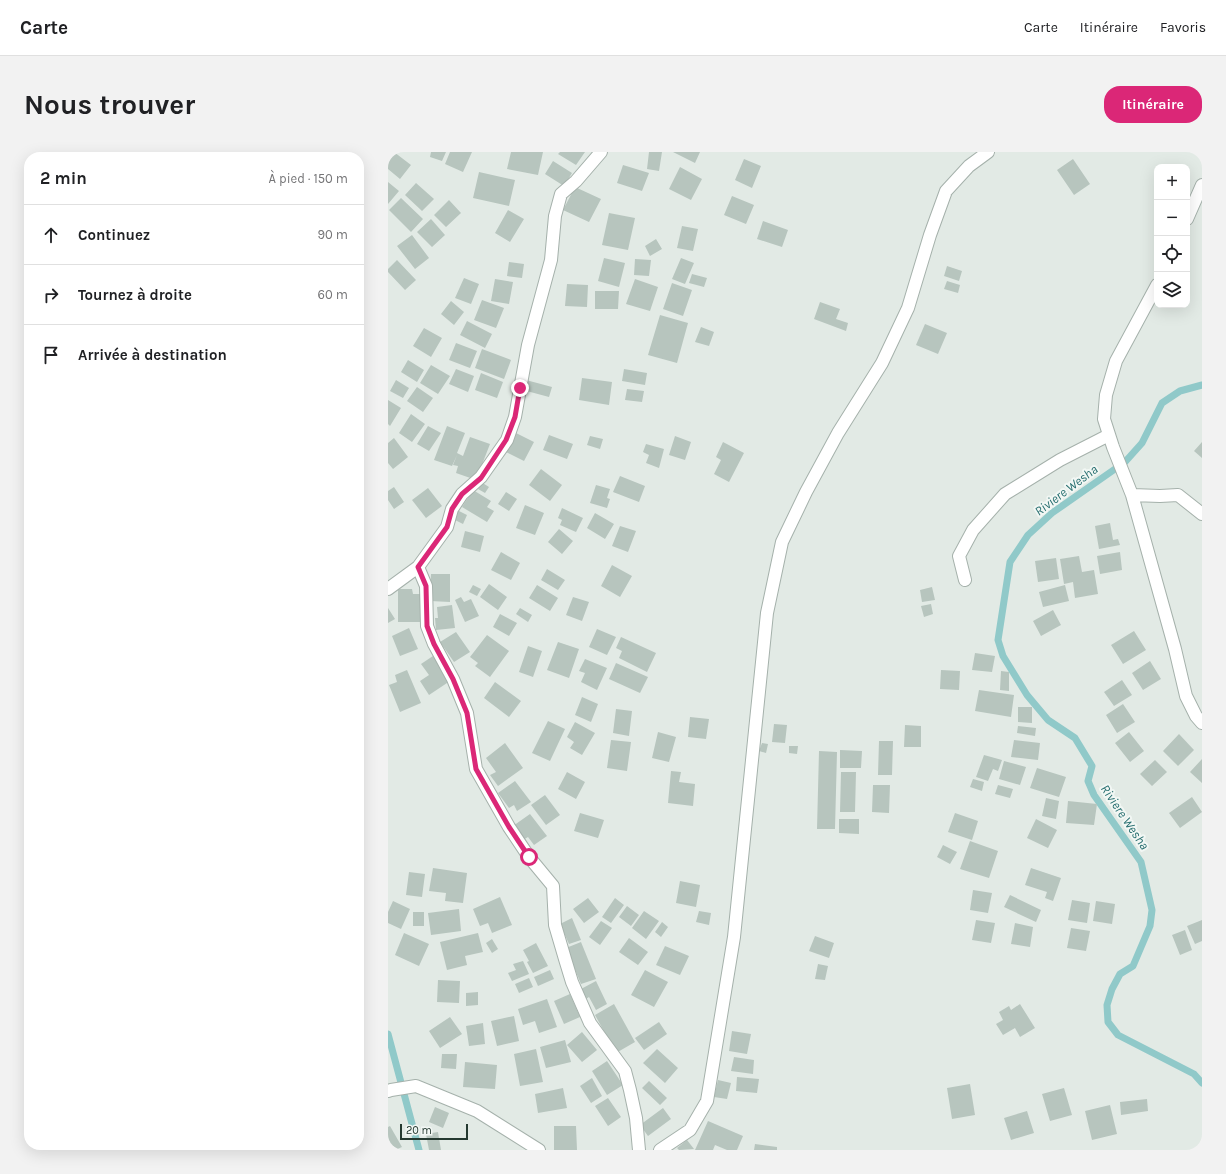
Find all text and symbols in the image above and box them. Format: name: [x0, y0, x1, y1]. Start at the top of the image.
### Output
text: Carte: [20, 17, 68, 39]
text: Carte: [1024, 19, 1058, 36]
text: Itinéraire: [1080, 19, 1138, 36]
text: Favoris: [1160, 19, 1206, 36]
button: Itinéraire: [1104, 86, 1202, 123]
text: Nous trouver: [24, 88, 195, 121]
map controls: [1154, 164, 1190, 308]
button: +: [1154, 164, 1190, 200]
text: 2 min: [40, 168, 87, 188]
text: À pied · 150 m: [268, 171, 348, 186]
button: −: [1154, 200, 1190, 236]
icon: ahead: [40, 224, 62, 246]
text: Continuez: [78, 226, 150, 244]
text: 90 m: [317, 227, 348, 242]
button: locate: [1154, 236, 1190, 272]
button: layers: [1154, 272, 1190, 308]
icon: right: [40, 284, 62, 306]
text: Tournez à droite: [78, 286, 192, 304]
text: 60 m: [318, 287, 348, 302]
icon: arrive: [40, 344, 62, 366]
text: Arrivée à destination: [78, 346, 227, 364]
route end: [511, 379, 529, 397]
water label: Riviere Wesha: [1031, 461, 1101, 519]
water label: Riviere Wesha: [1098, 782, 1152, 853]
route start: [520, 848, 538, 866]
scale bar: [400, 1122, 468, 1141]
text: 20 m: [406, 1124, 432, 1137]

